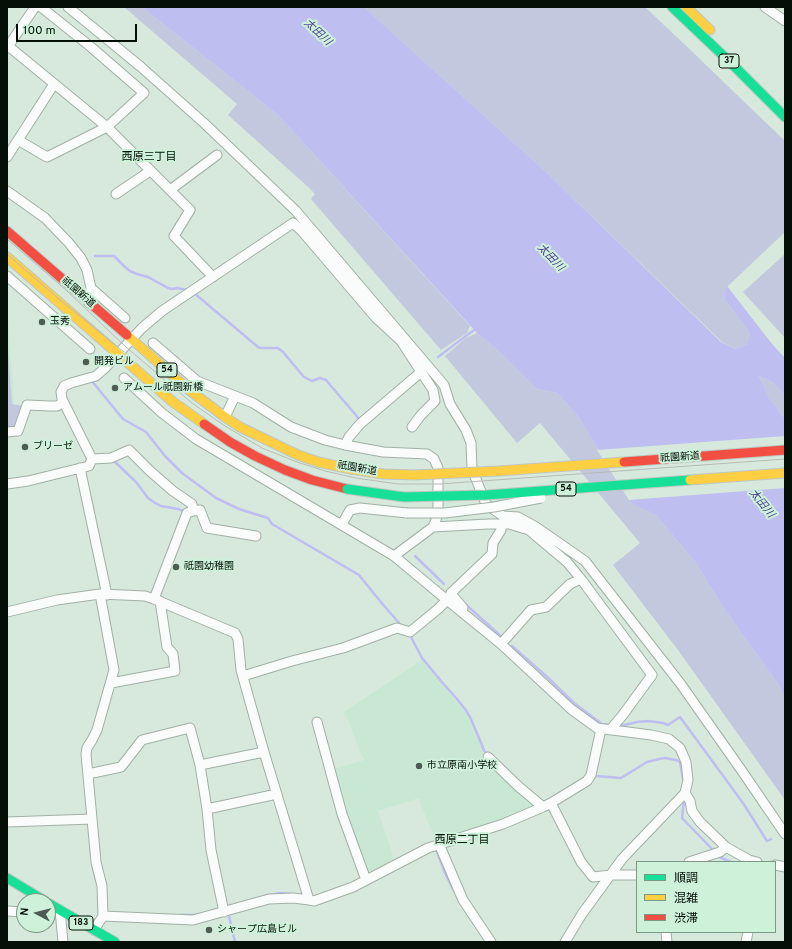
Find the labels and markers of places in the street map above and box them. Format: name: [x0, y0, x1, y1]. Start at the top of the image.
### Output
place label: 玉秀: [50, 316, 70, 328]
marker: 玉秀: [37, 317, 47, 327]
place label: 開発ビル: [94, 356, 134, 368]
marker: 開発ビル: [81, 357, 91, 367]
place label: アムール祇園新橋: [123, 382, 203, 394]
marker: アムール祇園新橋: [110, 383, 120, 393]
place label: ブリーゼ: [33, 441, 73, 453]
marker: ブリーゼ: [20, 442, 30, 452]
place label: 祇園幼稚園: [184, 561, 234, 573]
marker: 祇園幼稚園: [171, 562, 181, 572]
place label: 市立原南小学校: [427, 760, 497, 772]
marker: 市立原南小学校: [414, 761, 424, 771]
place label: シャープ広島ビル: [217, 924, 297, 936]
marker: シャープ広島ビル: [204, 925, 214, 935]

